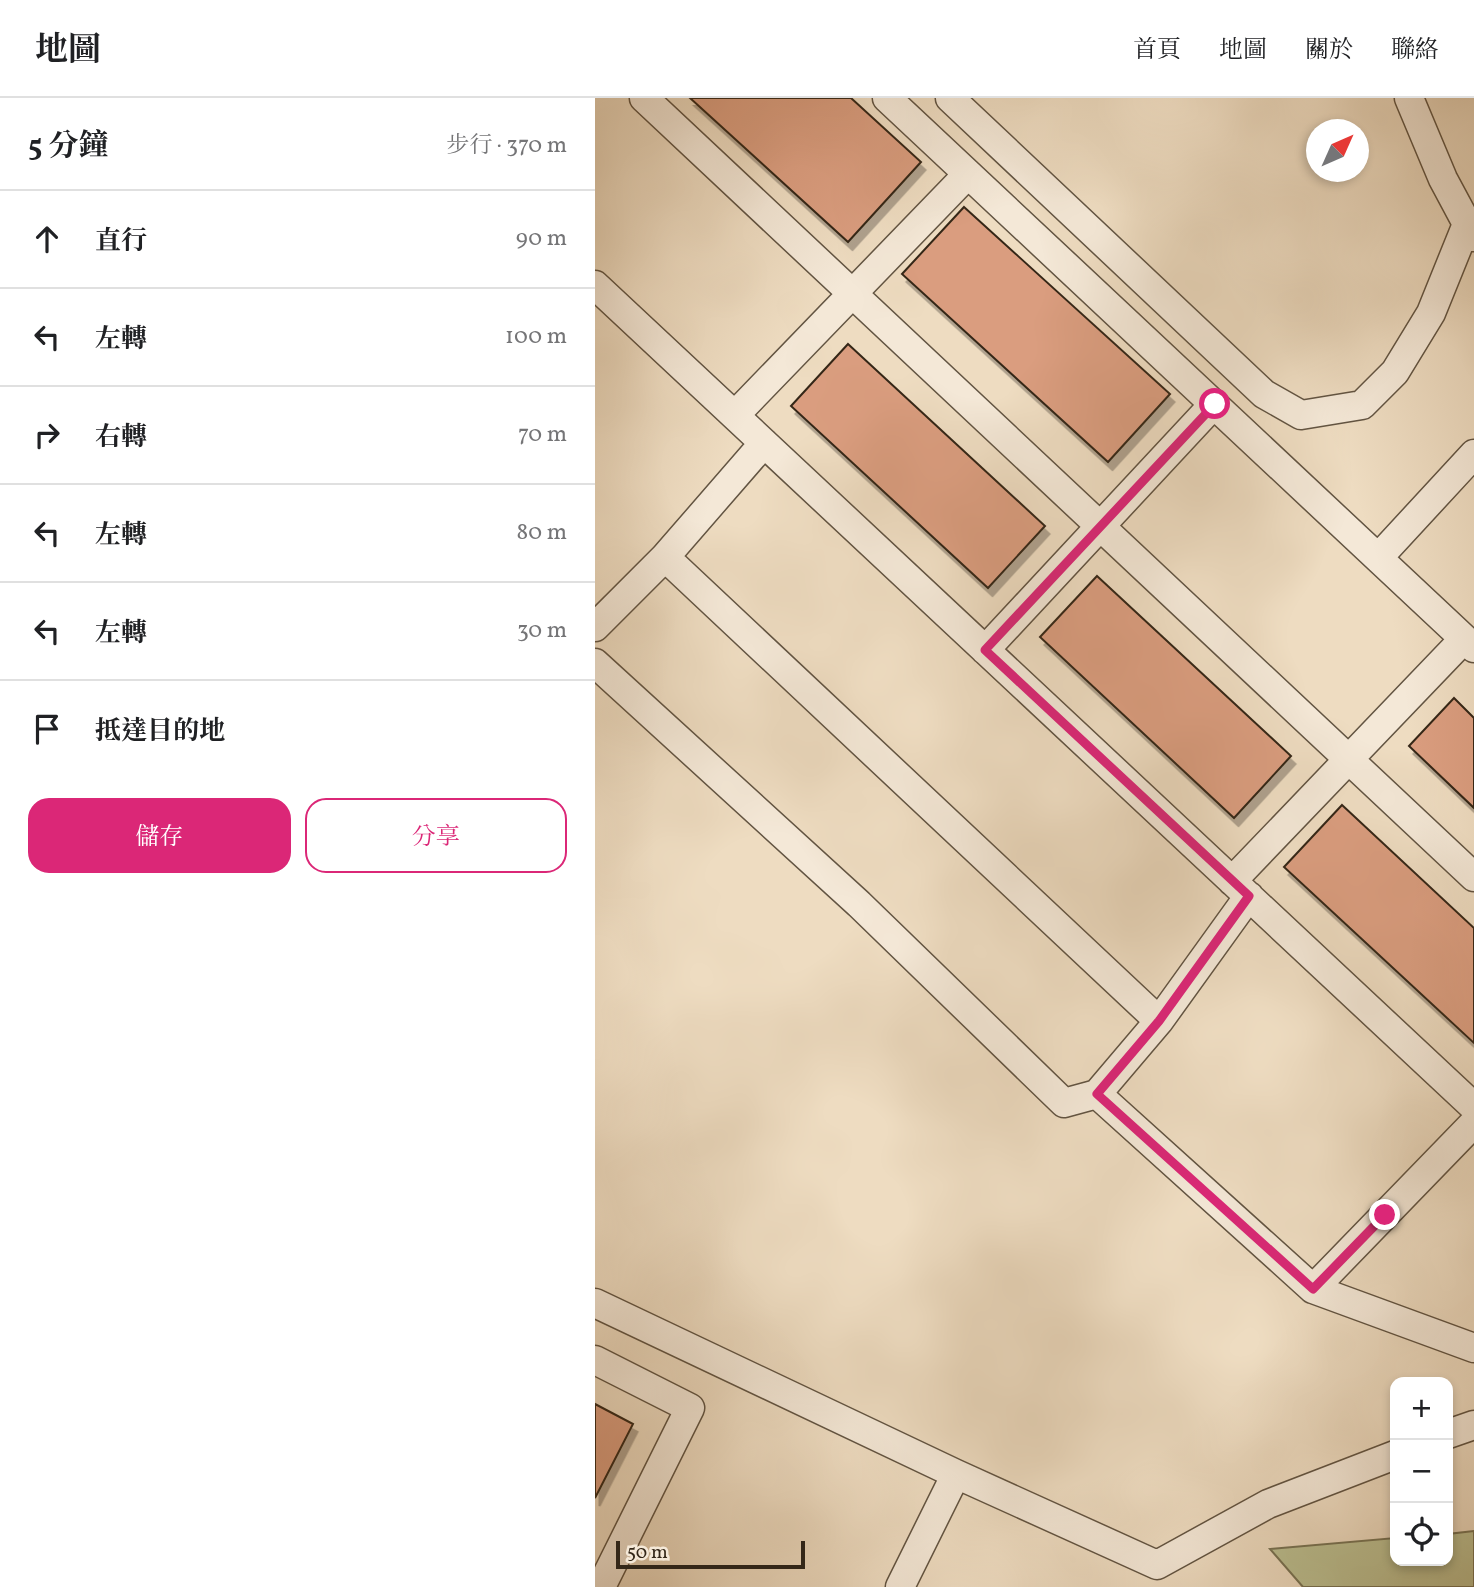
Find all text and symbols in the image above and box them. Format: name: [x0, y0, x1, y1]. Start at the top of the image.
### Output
text: 地圖: [35, 29, 101, 75]
text: 首頁: [1133, 34, 1181, 68]
text: 地圖: [1219, 34, 1267, 68]
text: 關於: [1305, 34, 1353, 68]
text: 聯絡: [1391, 34, 1439, 68]
north arrow: [1306, 119, 1369, 182]
text: 5 分鐘: [28, 126, 108, 168]
text: 步行 · 370 m: [446, 130, 567, 162]
icon: ahead: [28, 220, 66, 258]
text: 90 m: [516, 223, 567, 255]
text: 直行: [95, 224, 147, 260]
icon: left: [28, 318, 66, 356]
text: 100 m: [505, 321, 567, 353]
text: 左轉: [95, 322, 147, 358]
route start: [1199, 388, 1230, 419]
icon: right: [28, 416, 66, 454]
text: 70 m: [518, 419, 567, 451]
text: 右轉: [95, 420, 147, 456]
icon: left: [28, 514, 66, 552]
text: 80 m: [517, 517, 567, 549]
text: 左轉: [95, 518, 147, 554]
icon: left: [28, 612, 66, 650]
text: 30 m: [517, 615, 567, 647]
text: 左轉: [95, 616, 147, 652]
icon: arrive: [28, 710, 66, 748]
text: 抵達目的地: [95, 714, 225, 750]
button: 儲存: [28, 798, 291, 873]
button: 分享: [305, 798, 567, 873]
route end: [1369, 1199, 1400, 1230]
map controls: [1390, 1377, 1453, 1566]
button: +: [1390, 1377, 1453, 1440]
button: −: [1390, 1440, 1453, 1503]
button: locate: [1390, 1503, 1453, 1566]
scale bar: [616, 1538, 805, 1570]
text: 50 m: [627, 1540, 668, 1566]

